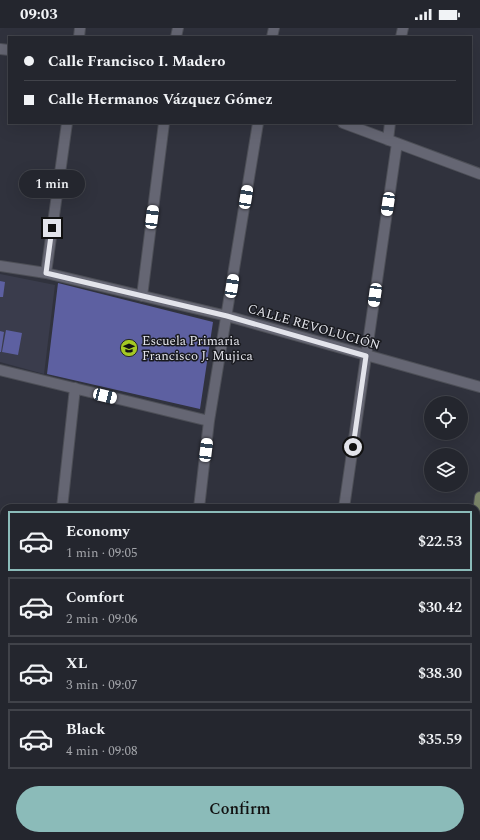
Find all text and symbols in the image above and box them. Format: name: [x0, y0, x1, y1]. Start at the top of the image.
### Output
text: 09:03: [20, 3, 58, 26]
text: Calle Francisco I. Madero: [48, 50, 225, 73]
text: Calle Hermanos Vázquez Gómez: [48, 88, 273, 111]
callout: 1 min: [19, 170, 85, 198]
text: 1 min: [35, 174, 69, 194]
car: [238, 184, 254, 210]
car: [380, 191, 396, 217]
car: [145, 204, 159, 230]
route end: [43, 219, 61, 237]
car: [224, 273, 240, 299]
car: [367, 282, 383, 308]
street label: CALLE REVOLUCIÓN: [245, 298, 383, 356]
place label: Escuela Primaria Francisco J. Mujica: [142, 331, 253, 366]
school or university icon: Escuela Primaria Francisco J. Mujica: [119, 338, 139, 358]
car: [92, 387, 118, 405]
map controls: [424, 396, 468, 492]
button: locate: [424, 396, 468, 440]
car: [199, 437, 213, 463]
route start: [344, 438, 362, 456]
button: layers: [424, 448, 468, 492]
text: Economy: [66, 520, 130, 543]
icon: car: [18, 523, 54, 559]
text: $22.53: [418, 530, 462, 553]
text: 1 min · 09:05: [66, 543, 138, 563]
text: Comfort: [66, 586, 124, 609]
icon: car: [18, 589, 54, 625]
text: $30.42: [418, 596, 462, 619]
text: 2 min · 09:06: [66, 609, 138, 629]
text: XL: [66, 652, 87, 675]
icon: car: [18, 655, 54, 691]
text: $38.30: [418, 662, 462, 685]
text: 3 min · 09:07: [66, 675, 138, 695]
text: Black: [66, 718, 105, 741]
icon: car: [18, 721, 54, 757]
text: $35.59: [418, 728, 462, 751]
text: 4 min · 09:08: [66, 741, 138, 761]
button: Confirm: [16, 786, 464, 832]

